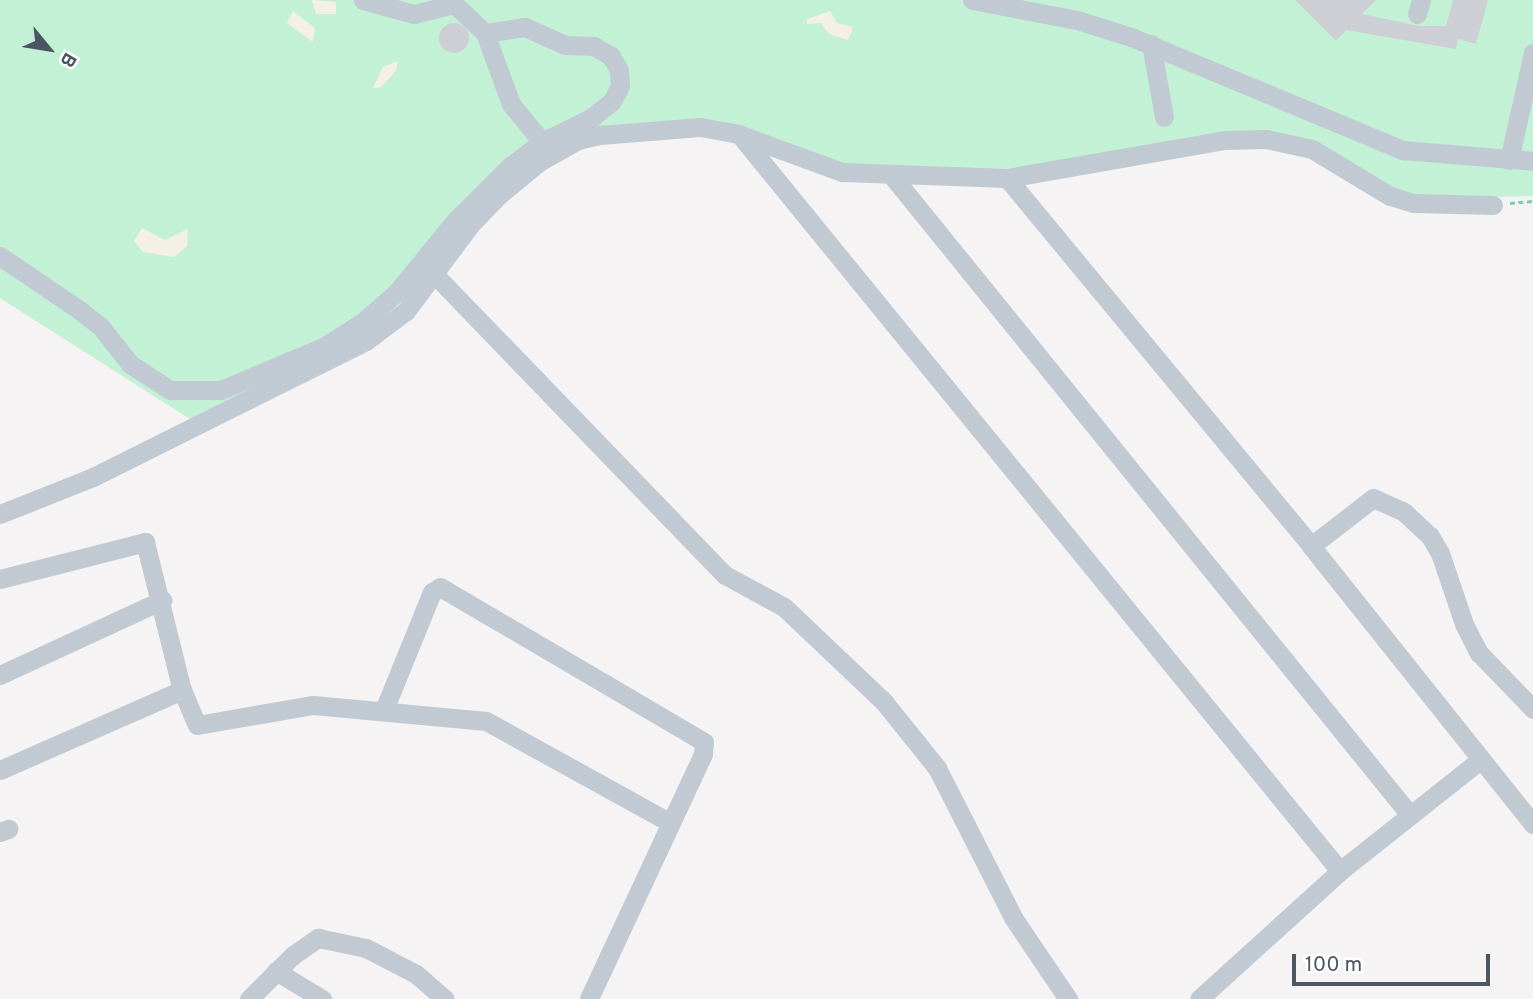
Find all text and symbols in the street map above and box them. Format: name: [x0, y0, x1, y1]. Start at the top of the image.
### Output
north arrow: [14, 14, 84, 84]
text: B: [54, 48, 81, 71]
scale bar: [1295, 940, 1493, 984]
text: 100 m: [1305, 952, 1362, 979]

